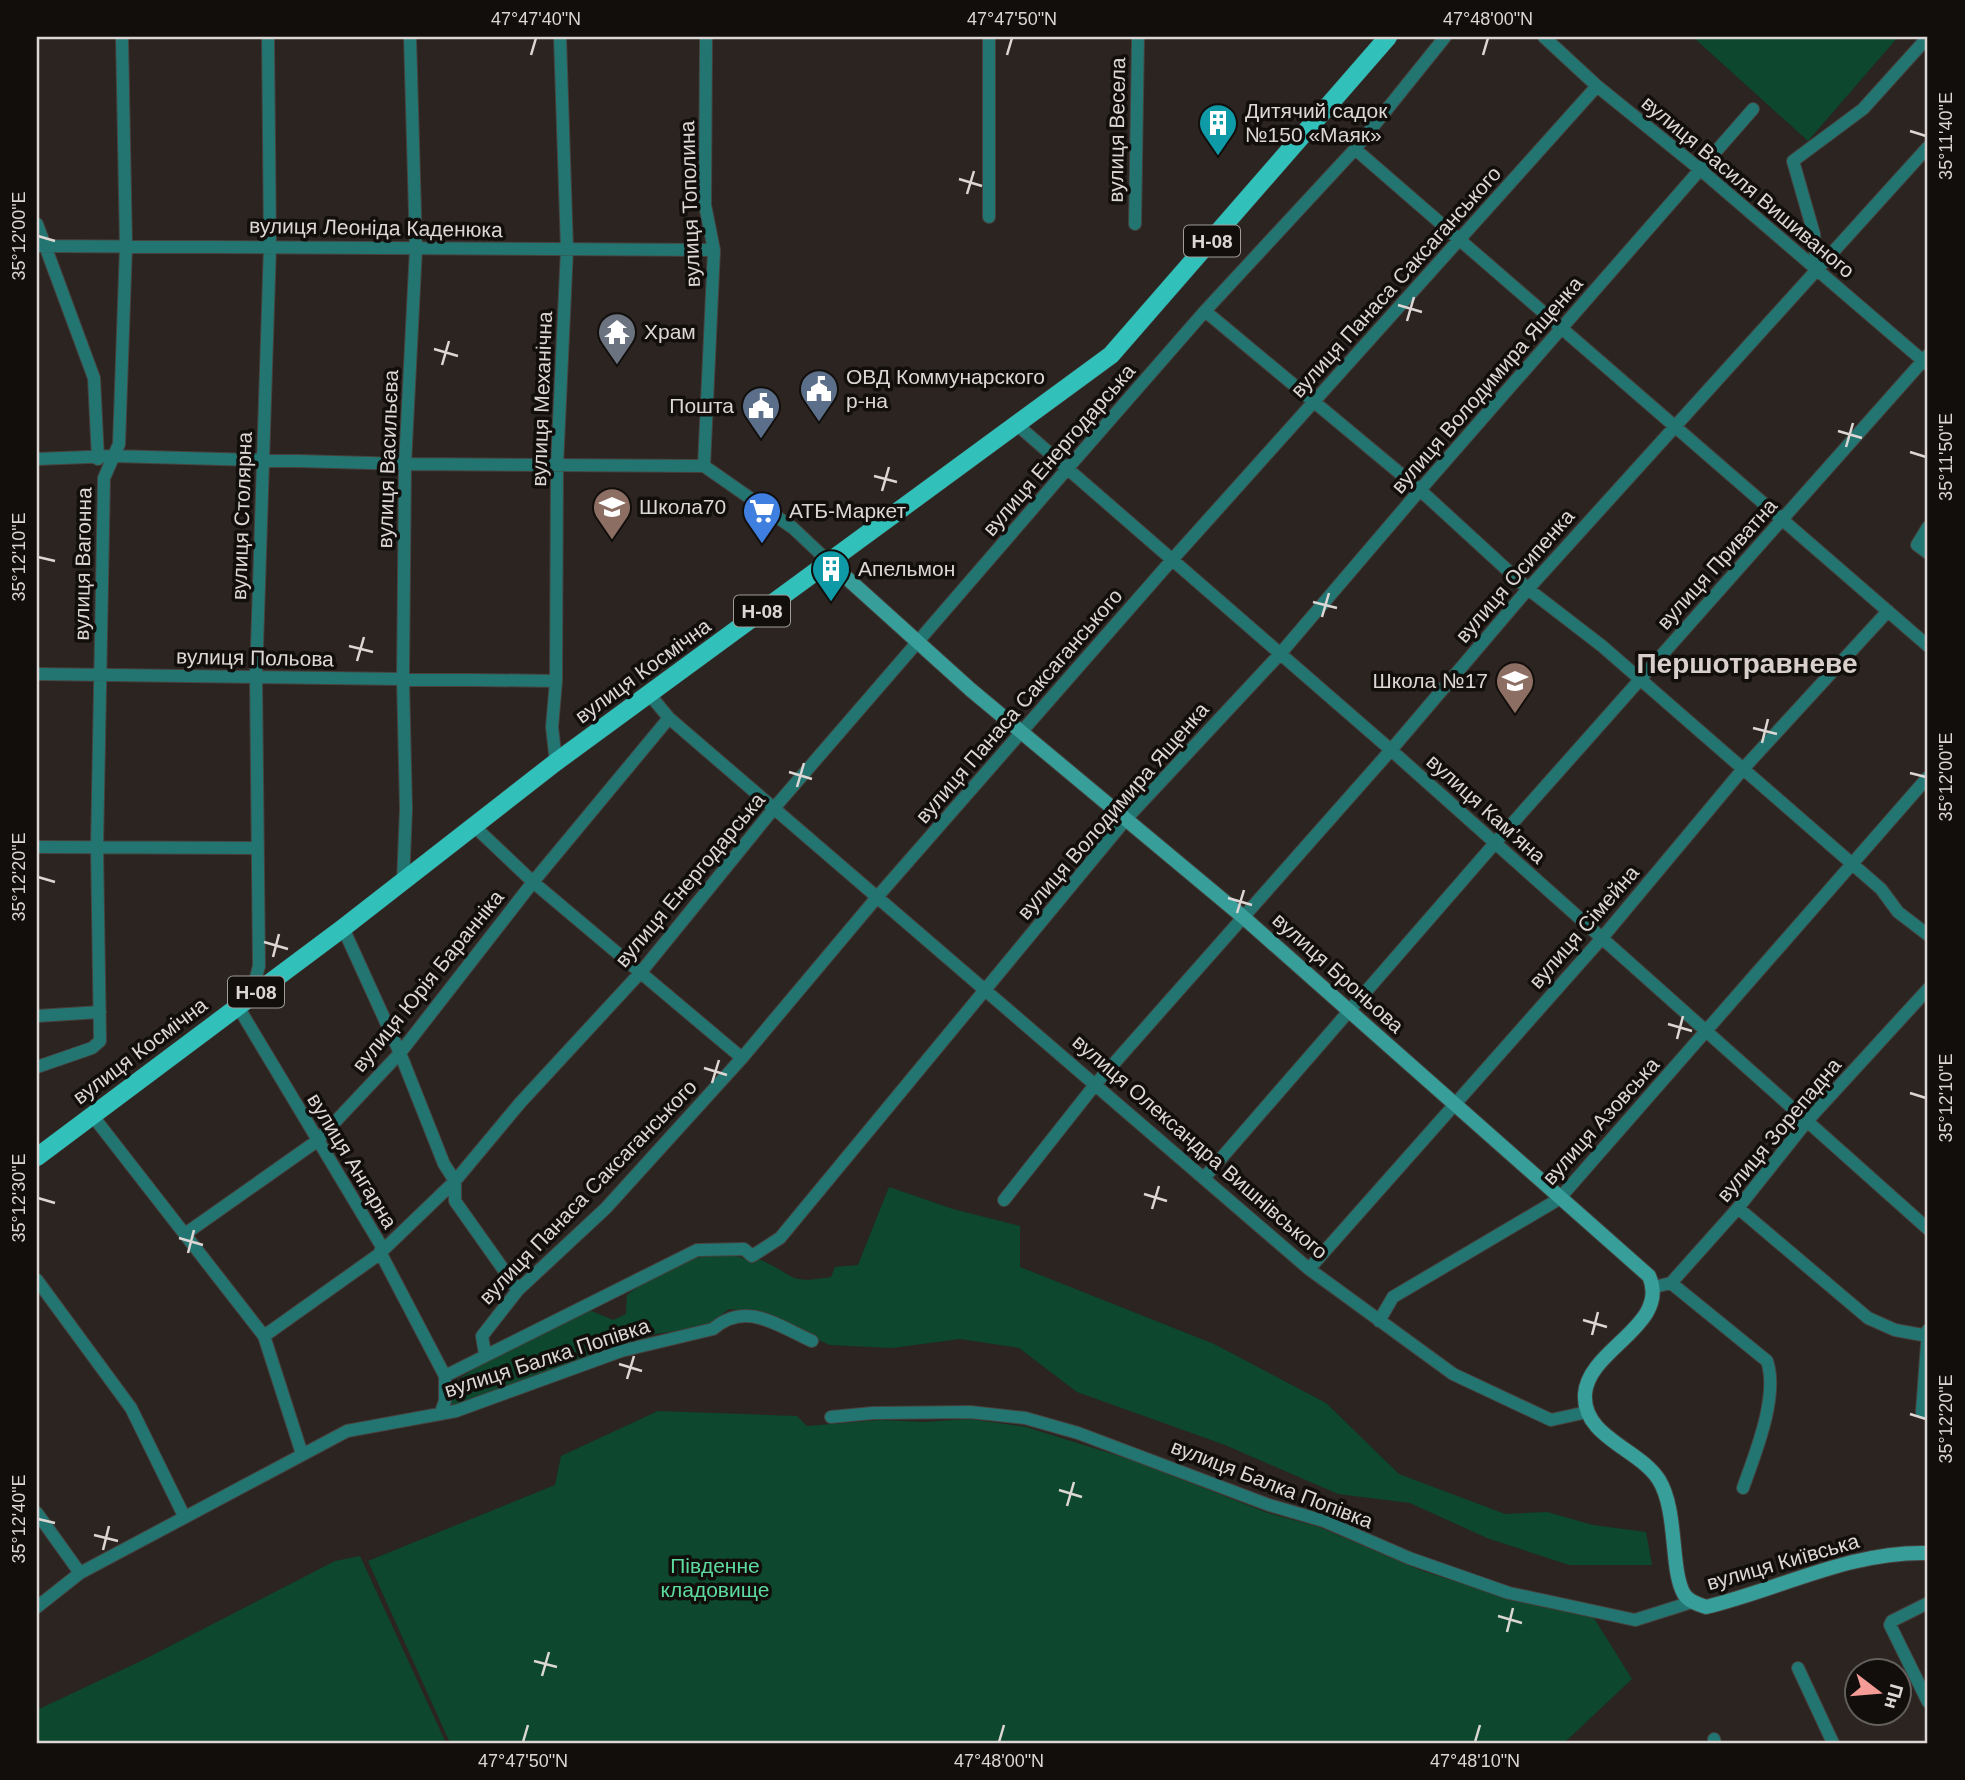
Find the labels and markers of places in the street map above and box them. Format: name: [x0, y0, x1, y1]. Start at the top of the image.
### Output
place label: Дитячий садок №150 «Маяк»: [1245, 99, 1388, 146]
building icon: Дитячий садок №150 «Маяк»: [1197, 102, 1239, 157]
temple icon: Храм: [596, 311, 638, 366]
place label: Храм: [644, 320, 696, 343]
place label: ОВД Коммунарского р-на: [846, 365, 1045, 412]
public building icon: ОВД Коммунарского р-на: [798, 368, 840, 423]
public building icon: Пошта: [740, 385, 782, 440]
place label: Пошта: [669, 394, 734, 417]
school or university icon: Школа70: [591, 486, 633, 541]
supermarket icon: АТБ-Маркет: [741, 490, 783, 545]
place label: Школа70: [639, 495, 726, 518]
place label: АТБ-Маркет: [789, 499, 906, 522]
building icon: Апельмон: [810, 548, 852, 603]
place label: Апельмон: [858, 557, 955, 580]
school or university icon: Школа №17: [1494, 660, 1536, 715]
place label: Школа №17: [1372, 669, 1488, 692]

